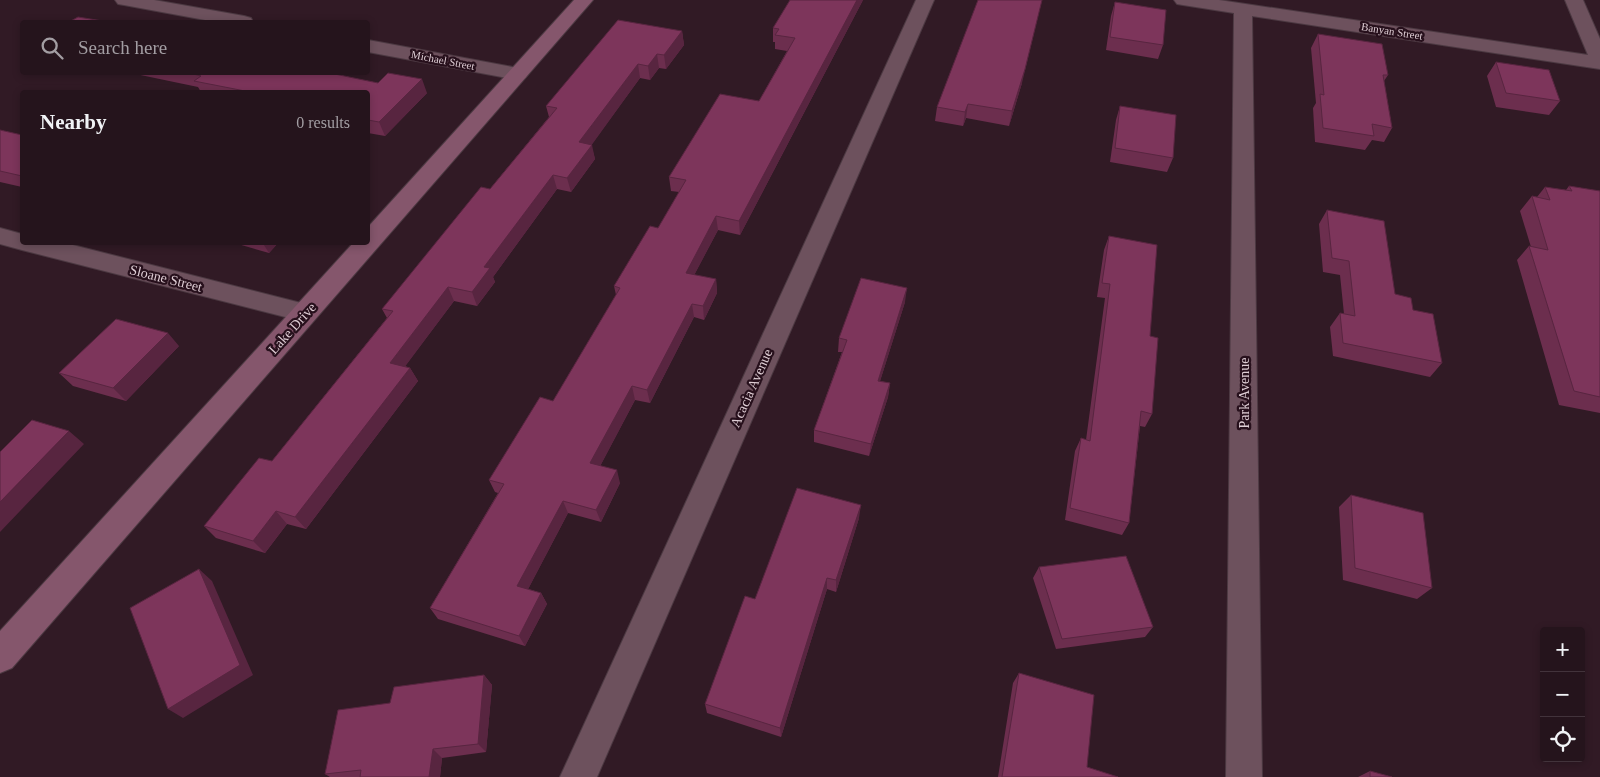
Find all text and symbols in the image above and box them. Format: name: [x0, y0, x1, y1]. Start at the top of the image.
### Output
search box: [20, 20, 370, 75]
street label: Banyan Street: [1360, 20, 1424, 42]
icon: search: [38, 34, 66, 62]
text: Search here: [78, 37, 167, 58]
street label: Michael Street: [410, 48, 476, 72]
text: Nearby: [40, 110, 107, 134]
text: 0 results: [296, 114, 350, 131]
street label: Sloane Street: [128, 262, 204, 295]
street label: Lake Drive: [266, 300, 319, 357]
street label: Acacia Avenue: [728, 347, 775, 430]
street label: Park Avenue: [1237, 358, 1252, 428]
map controls: [1540, 627, 1585, 762]
button: +: [1540, 627, 1585, 672]
button: −: [1540, 672, 1585, 717]
button: locate: [1540, 717, 1585, 762]

